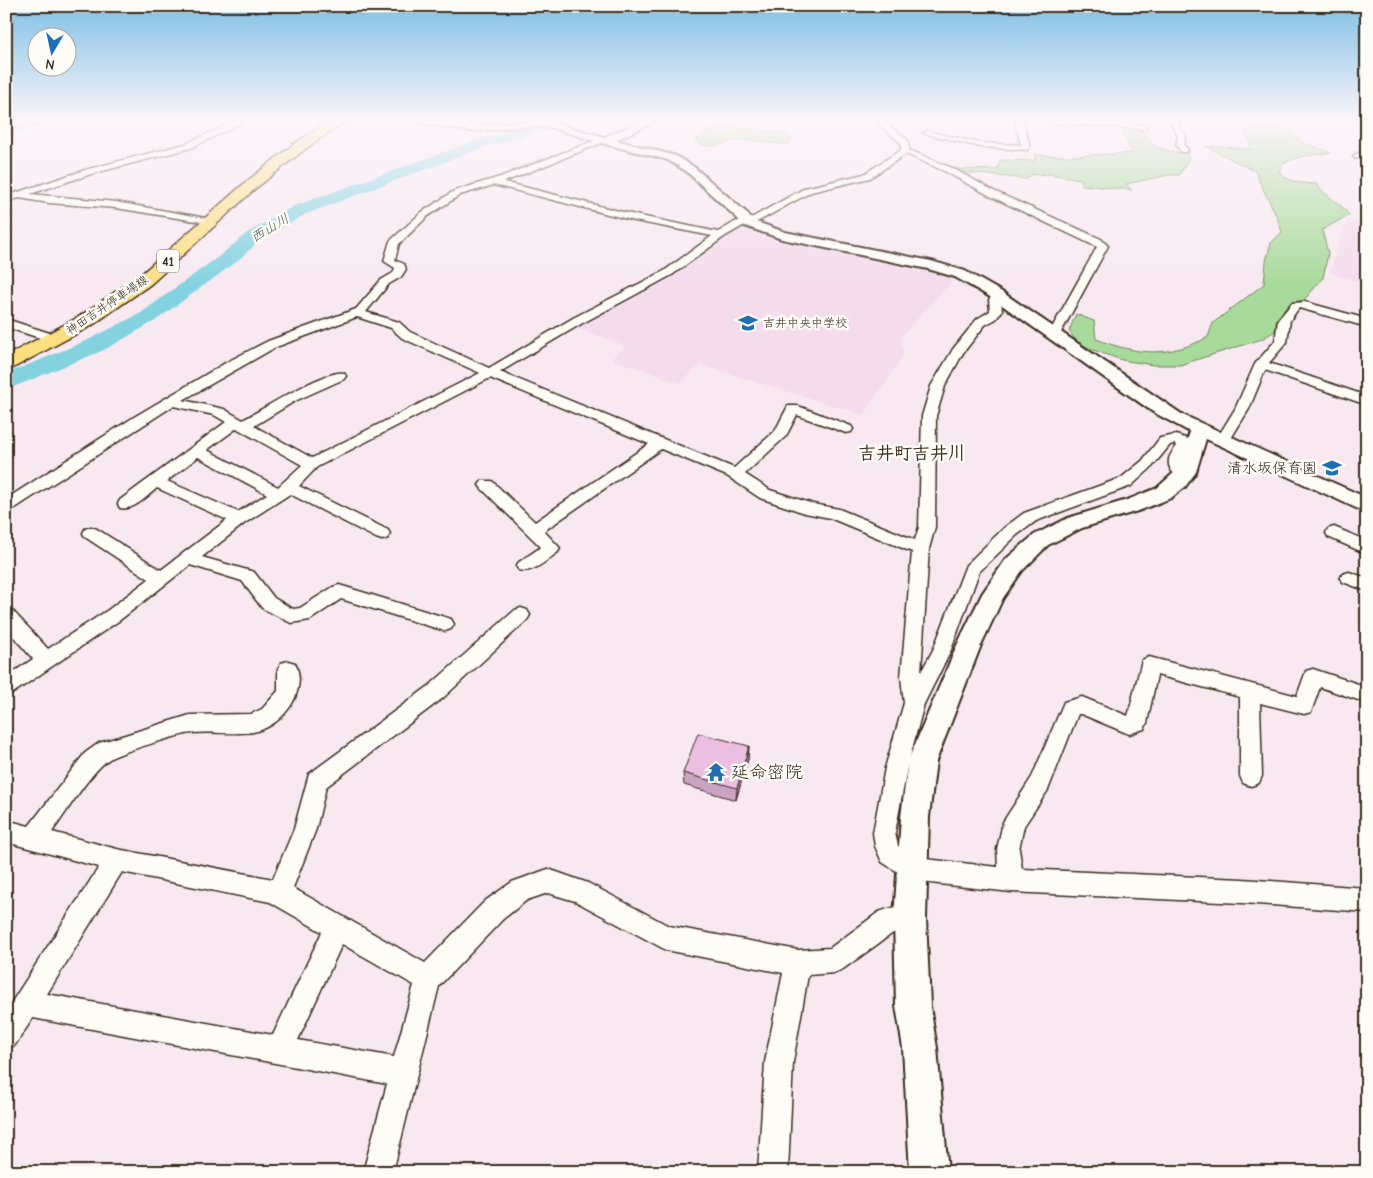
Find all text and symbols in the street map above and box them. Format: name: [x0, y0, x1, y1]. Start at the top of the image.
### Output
north arrow: [28, 28, 78, 78]
text: N: [44, 55, 56, 73]
water label: 西山川: [248, 210, 292, 246]
road number: 41: [157, 250, 179, 272]
street label: 神田吉井停車場線: [63, 272, 151, 338]
school or university icon: 吉井中央中学校: [737, 312, 759, 334]
place label: 吉井中央中学校: [763, 316, 847, 330]
district label: 吉井町吉井川: [858, 443, 966, 464]
school or university icon: 清水坂保育園: [1321, 457, 1343, 479]
place label: 清水坂保育園: [1227, 459, 1317, 477]
temple icon: 延命密院: [705, 761, 727, 783]
place label: 延命密院: [731, 762, 803, 783]

